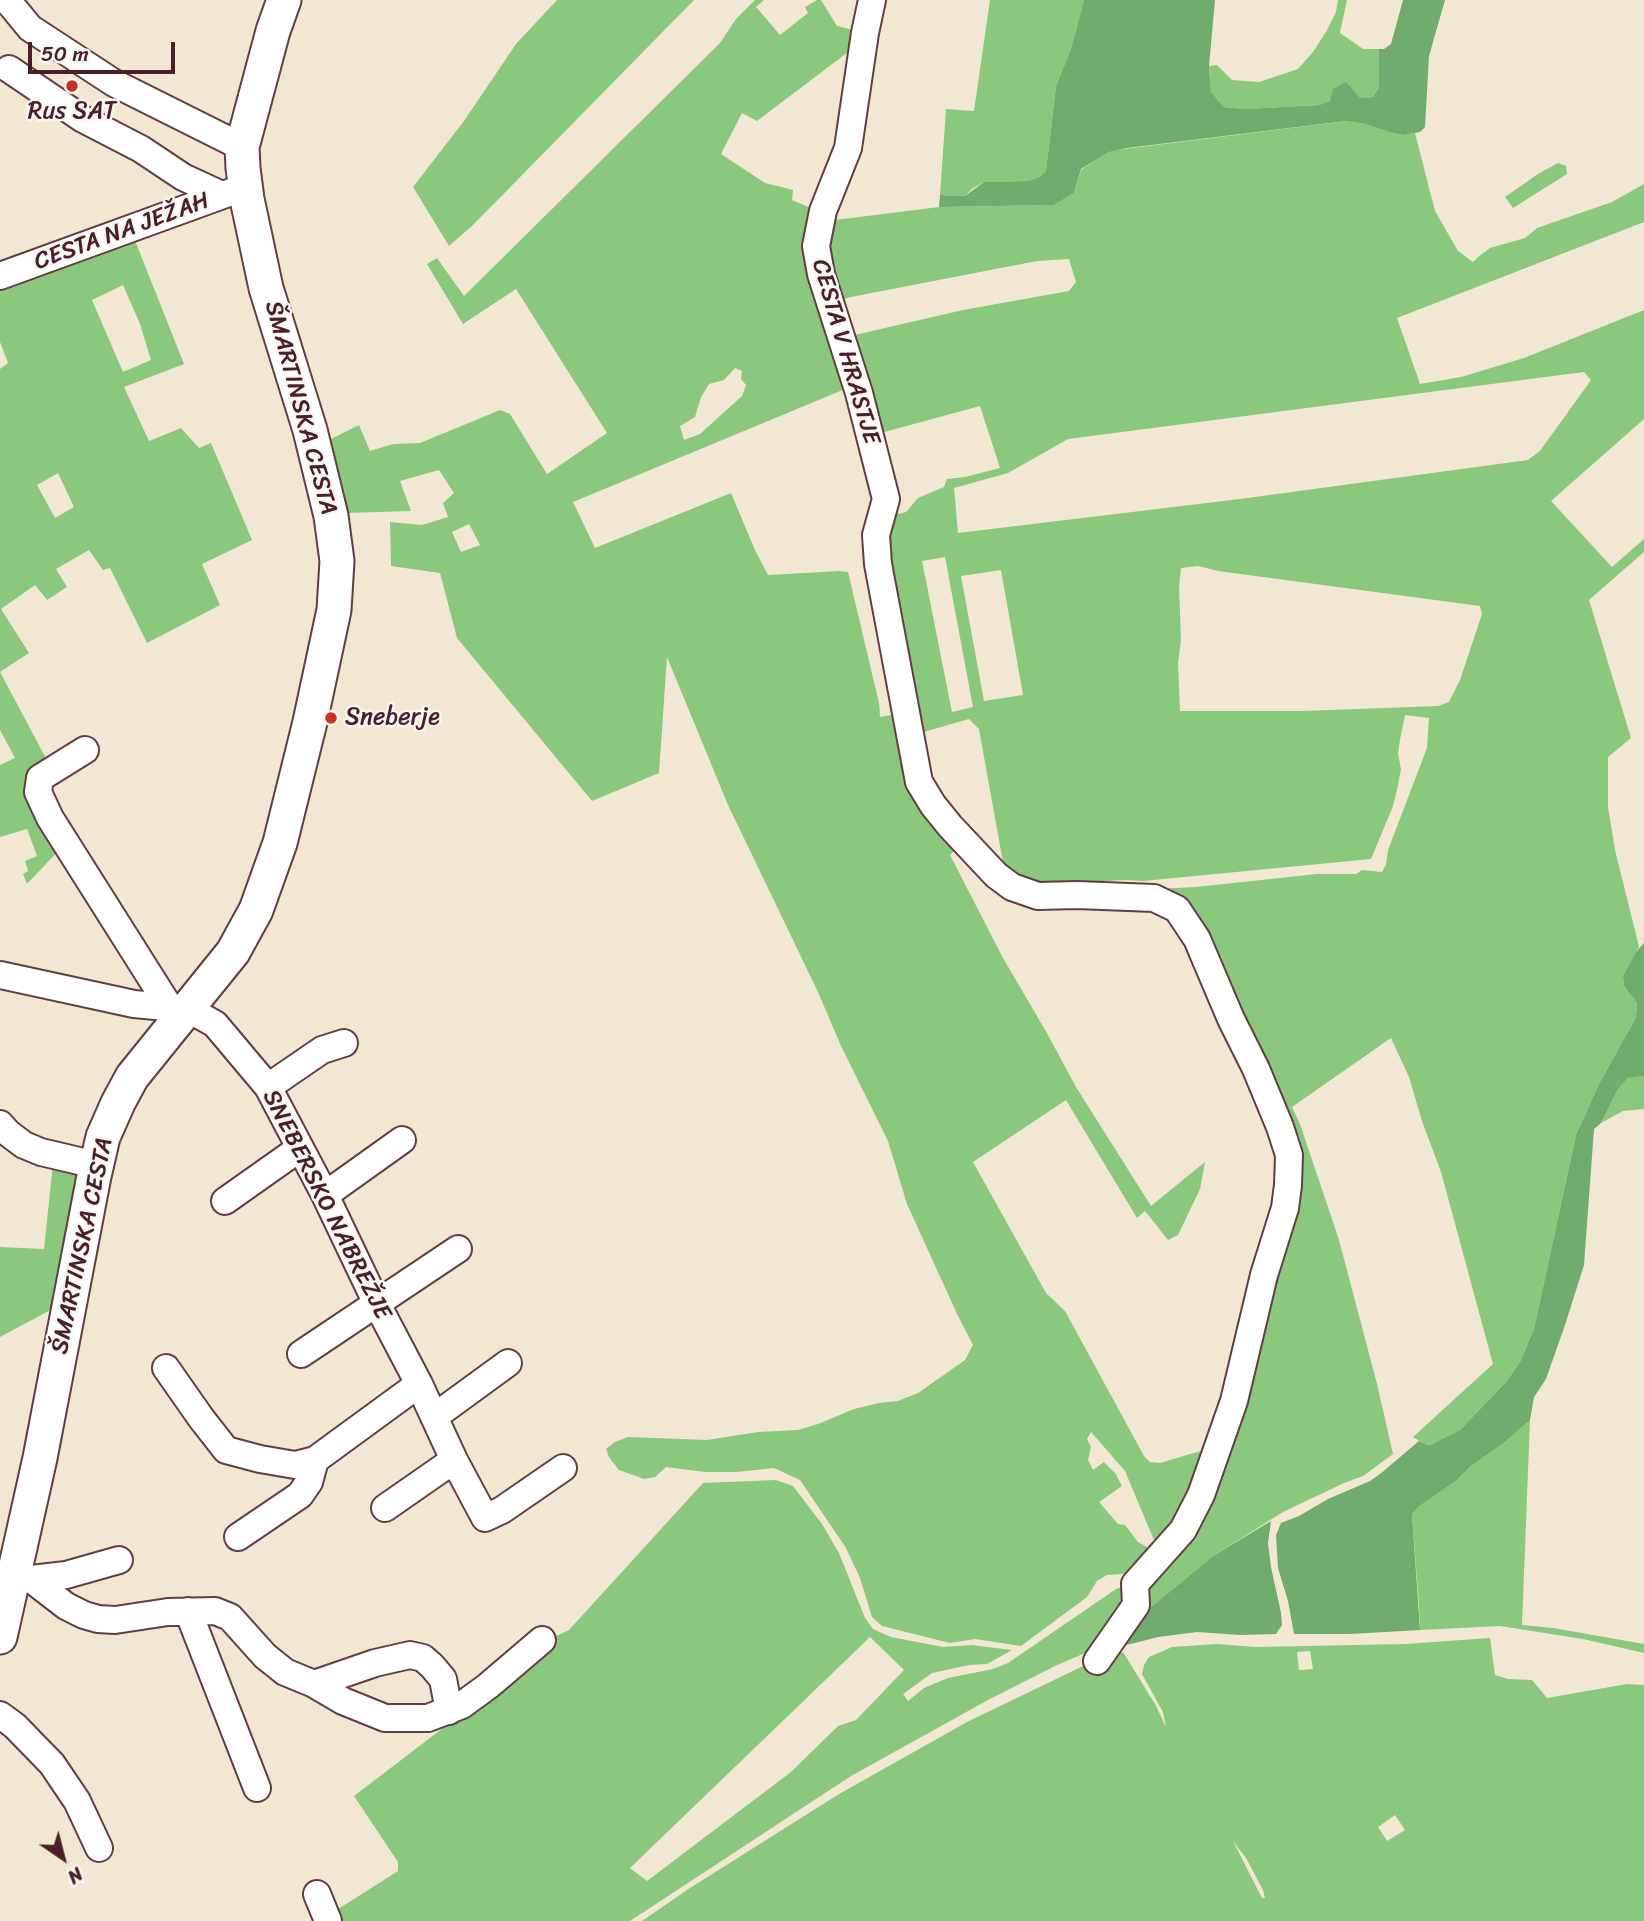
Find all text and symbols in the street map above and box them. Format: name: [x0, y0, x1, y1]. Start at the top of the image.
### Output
scale bar: [32, 28, 178, 72]
text: 50 m: [41, 35, 89, 73]
marker: Rus SAT: [64, 78, 80, 94]
place label: Rus SAT: [28, 98, 116, 126]
street label: CESTA NA JEŽAH: [30, 187, 214, 277]
street label: CESTA V HRASTJE: [805, 256, 885, 448]
street label: ŠMARTINSKA CESTA: [258, 298, 342, 518]
place label: Sneberje: [345, 704, 440, 732]
marker: Sneberje: [323, 710, 339, 726]
street label: SNEBERSKO NABREŽJE: [255, 1085, 397, 1325]
street label: ŠMARTINSKA CESTA: [46, 1135, 120, 1357]
north arrow: [28, 1823, 98, 1893]
text: N: [60, 1858, 90, 1893]

